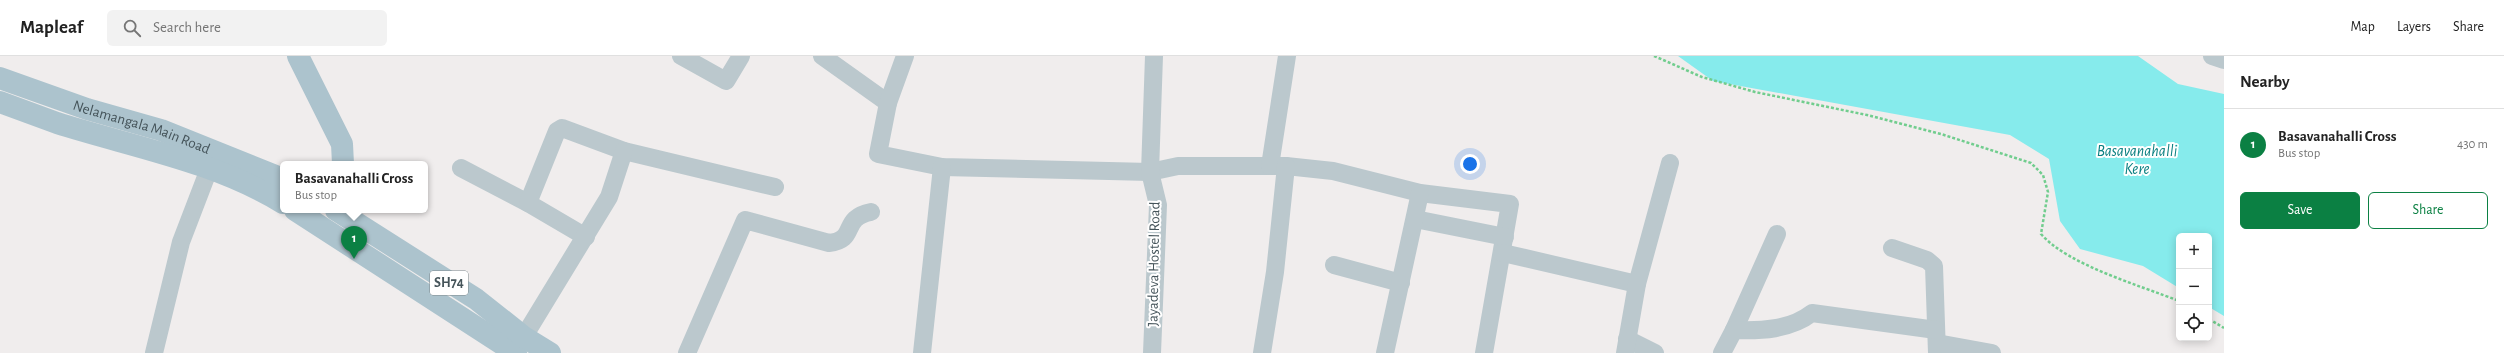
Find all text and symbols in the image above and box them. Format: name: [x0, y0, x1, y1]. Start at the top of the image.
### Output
search box: [107, 10, 387, 46]
icon: search: [121, 17, 143, 39]
text: Mapleaf: [20, 18, 83, 37]
text: Search here: [153, 20, 221, 35]
text: Map: [2350, 20, 2375, 34]
text: Layers: [2397, 20, 2431, 34]
text: Share: [2453, 20, 2484, 34]
text: Nearby: [2240, 73, 2290, 90]
street label: Nelamangala Main Road: [71, 97, 213, 157]
text: Basavanahalli Cross: [2278, 129, 2396, 144]
text: 1: [2251, 138, 2255, 151]
text: 430 m: [2457, 138, 2488, 151]
water label: Basavanahalli Kere: [2097, 143, 2178, 177]
text: Bus stop: [2278, 147, 2320, 160]
your location: [1460, 154, 1480, 174]
popup: [280, 161, 428, 213]
text: Basavanahalli Cross: [295, 171, 413, 186]
text: Bus stop: [295, 189, 337, 202]
button: Save: [2240, 192, 2360, 229]
button: Share: [2368, 192, 2488, 229]
street label: Jayadeva Hostel Road: [1145, 201, 1163, 326]
pin: 1: [341, 226, 367, 259]
map controls: [2176, 233, 2212, 341]
button: +: [2176, 233, 2212, 269]
button: −: [2176, 269, 2212, 305]
road number: SH74: [430, 271, 468, 295]
button: locate: [2176, 305, 2212, 341]

